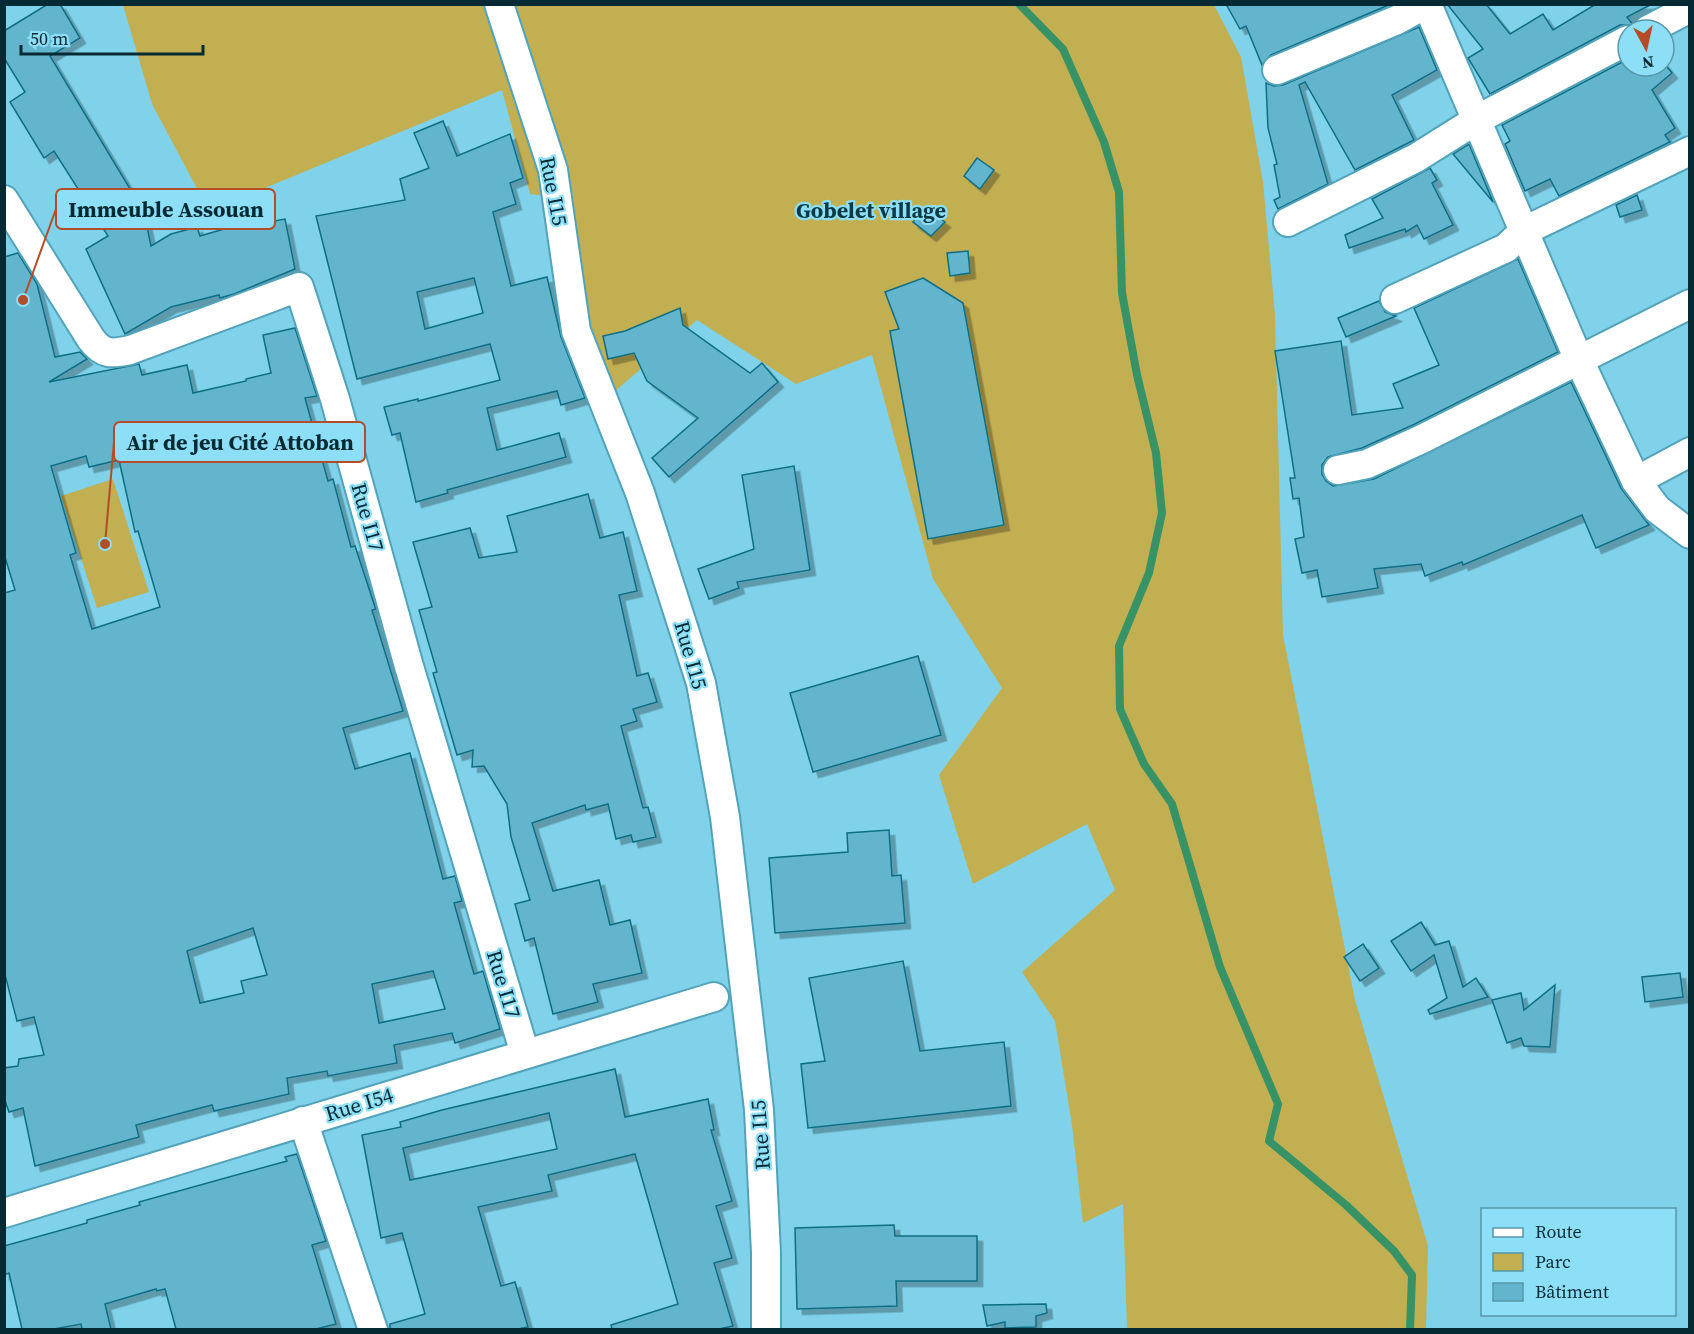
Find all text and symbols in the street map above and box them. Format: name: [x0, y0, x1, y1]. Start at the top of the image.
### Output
scale bar: [21, 18, 202, 56]
north arrow: [1616, 18, 1676, 78]
text: 50 m: [30, 26, 68, 51]
text: N: [1640, 51, 1655, 75]
street label: Rue I15: [533, 154, 575, 228]
callout: Immeuble Assouan: [56, 189, 275, 229]
text: Immeuble Assouan: [68, 194, 264, 224]
district label: Gobelet village: [796, 195, 946, 225]
callout: Air de jeu Cité Attoban: [114, 422, 365, 462]
text: Air de jeu Cité Attoban: [126, 427, 354, 457]
street label: Rue I17: [344, 479, 392, 555]
street label: Rue I15: [667, 617, 715, 693]
street label: Rue I17: [480, 946, 528, 1022]
street label: Rue I54: [321, 1080, 397, 1128]
street label: Rue I15: [743, 1099, 777, 1171]
legend: [1481, 1208, 1676, 1316]
text: Route: [1535, 1219, 1582, 1244]
text: Parc: [1535, 1249, 1571, 1274]
text: Bâtiment: [1535, 1279, 1609, 1304]

